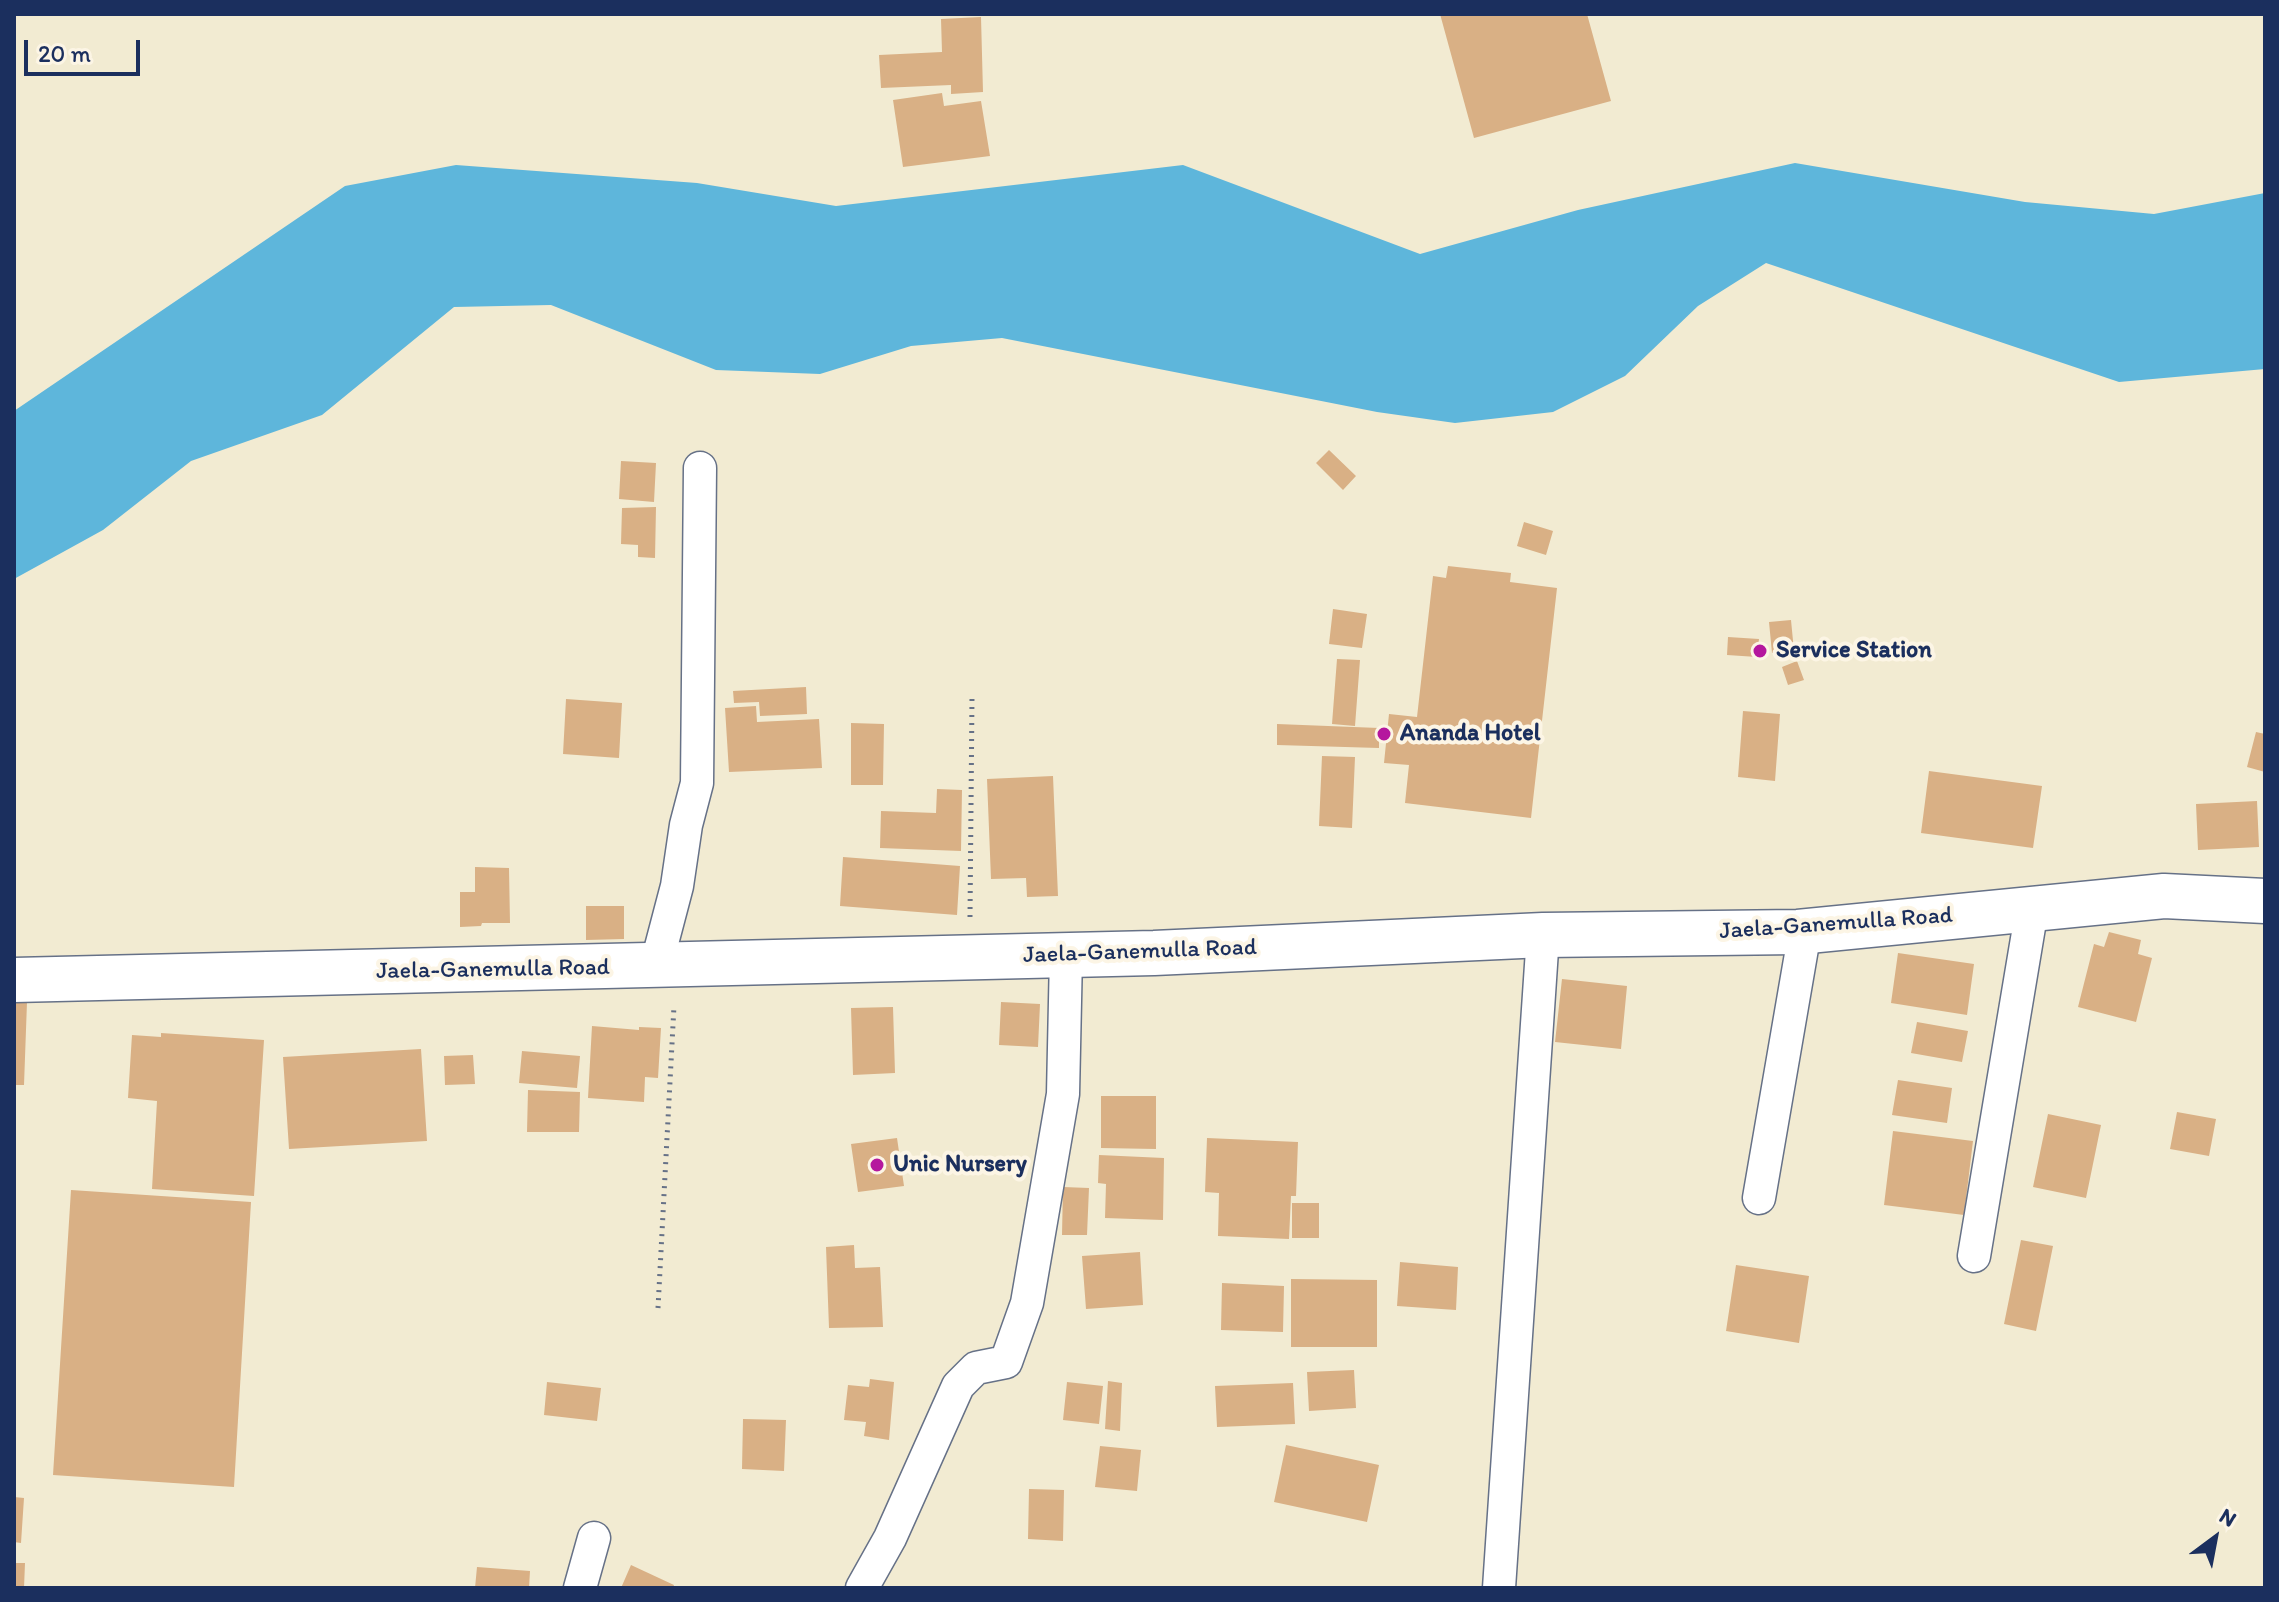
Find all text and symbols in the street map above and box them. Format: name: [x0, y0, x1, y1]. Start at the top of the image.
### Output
scale bar: [28, 24, 144, 74]
text: 20 m: [38, 39, 91, 68]
place label: Service Station: [1776, 637, 1932, 665]
marker: Service Station: [1751, 642, 1769, 660]
place label: Ananda Hotel: [1400, 720, 1540, 748]
marker: Ananda Hotel: [1375, 725, 1393, 743]
street label: Jaela-Ganemulla Road: [1718, 901, 1954, 947]
street label: Jaela-Ganemulla Road: [1023, 934, 1257, 970]
street label: Jaela-Ganemulla Road: [376, 954, 610, 986]
place label: Unic Nursery: [893, 1151, 1027, 1179]
marker: Unic Nursery: [868, 1156, 886, 1174]
north arrow: [2175, 1498, 2255, 1578]
text: N: [2215, 1502, 2241, 1533]

